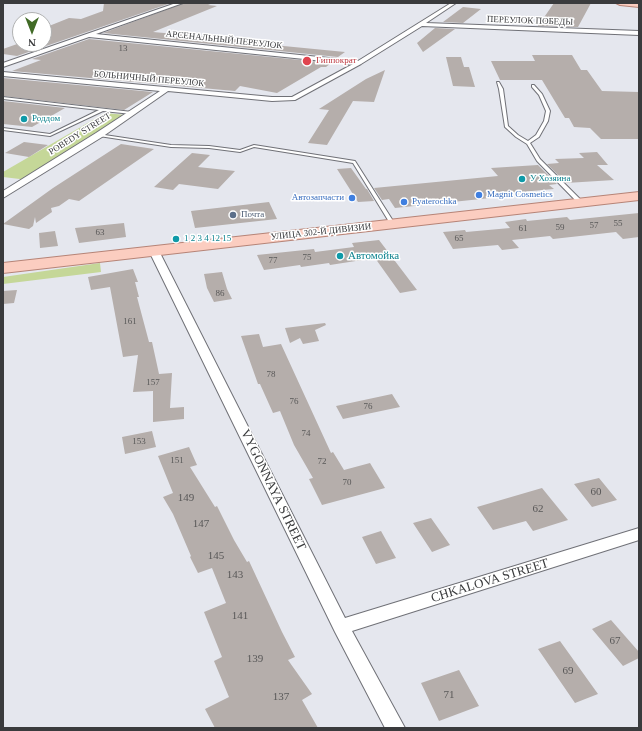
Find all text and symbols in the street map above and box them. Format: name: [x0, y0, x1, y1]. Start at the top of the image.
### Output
north arrow: [12, 12, 52, 52]
street label: ПЕРЕУЛОК ПОБЕДЫ: [487, 14, 573, 28]
street label: АРСЕНАЛЬНЫЙ ПЕРЕУЛОК: [165, 29, 283, 51]
text: N: [28, 37, 36, 49]
house number: 13: [118, 44, 128, 54]
marker: Гиппократ: [301, 55, 313, 67]
place label: Гиппократ: [316, 56, 356, 66]
street label: БОЛЬНИЧНЫЙ ПЕРЕУЛОК: [93, 69, 205, 89]
street label: POBEDY STREET: [47, 111, 113, 157]
marker: Роддом: [19, 114, 29, 124]
place label: Роддом: [32, 114, 60, 124]
marker: У Хозяина: [517, 174, 527, 184]
place label: У Хозяина: [530, 174, 570, 184]
marker: Magnit Cosmetics: [474, 190, 484, 200]
place label: Magnit Cosmetics: [487, 190, 553, 200]
place label: Автозапчасти: [292, 193, 344, 203]
marker: Автозапчасти: [347, 193, 357, 203]
marker: Pyaterochka: [399, 197, 409, 207]
place label: Pyaterochka: [412, 197, 456, 207]
marker: Почта: [228, 210, 238, 220]
place label: Почта: [241, 210, 264, 220]
house number: 55: [614, 219, 622, 229]
street label: УЛИЦА 302-Й ДИВИЗИИ: [270, 221, 372, 243]
house number: 57: [590, 221, 598, 231]
house number: 59: [556, 223, 564, 233]
house number: 61: [518, 224, 528, 234]
house number: 63: [96, 228, 104, 238]
marker: 1 2 3 4 12 15: [171, 234, 181, 244]
place label: 1 2 3 4 12 15: [184, 234, 231, 244]
house number: 65: [454, 234, 464, 244]
place label: Автомойка: [348, 249, 399, 263]
marker: Автомойка: [335, 251, 345, 261]
house number: 75: [302, 253, 312, 263]
house number: 77: [268, 256, 278, 266]
house number: 86: [216, 289, 224, 299]
house number: 161: [123, 317, 137, 327]
house number: 78: [266, 370, 276, 380]
house number: 157: [146, 378, 160, 388]
house number: 76: [290, 397, 298, 407]
house number: 76: [364, 402, 372, 412]
street label: VYGONNAYA STREET: [237, 427, 309, 553]
house number: 74: [302, 429, 310, 439]
house number: 153: [132, 437, 146, 447]
house number: 151: [170, 456, 184, 466]
house number: 72: [318, 457, 326, 467]
house number: 70: [342, 478, 352, 488]
house number: 60: [590, 485, 602, 499]
house number: 149: [178, 491, 194, 505]
house number: 62: [532, 502, 544, 516]
house number: 147: [193, 517, 209, 531]
house number: 145: [208, 549, 224, 563]
street label: CHKALOVA STREET: [429, 556, 551, 606]
house number: 143: [227, 568, 243, 582]
house number: 141: [232, 609, 248, 623]
house number: 67: [610, 634, 620, 648]
house number: 139: [247, 652, 263, 666]
house number: 69: [562, 664, 574, 678]
house number: 71: [444, 688, 454, 702]
house number: 137: [273, 690, 289, 704]

